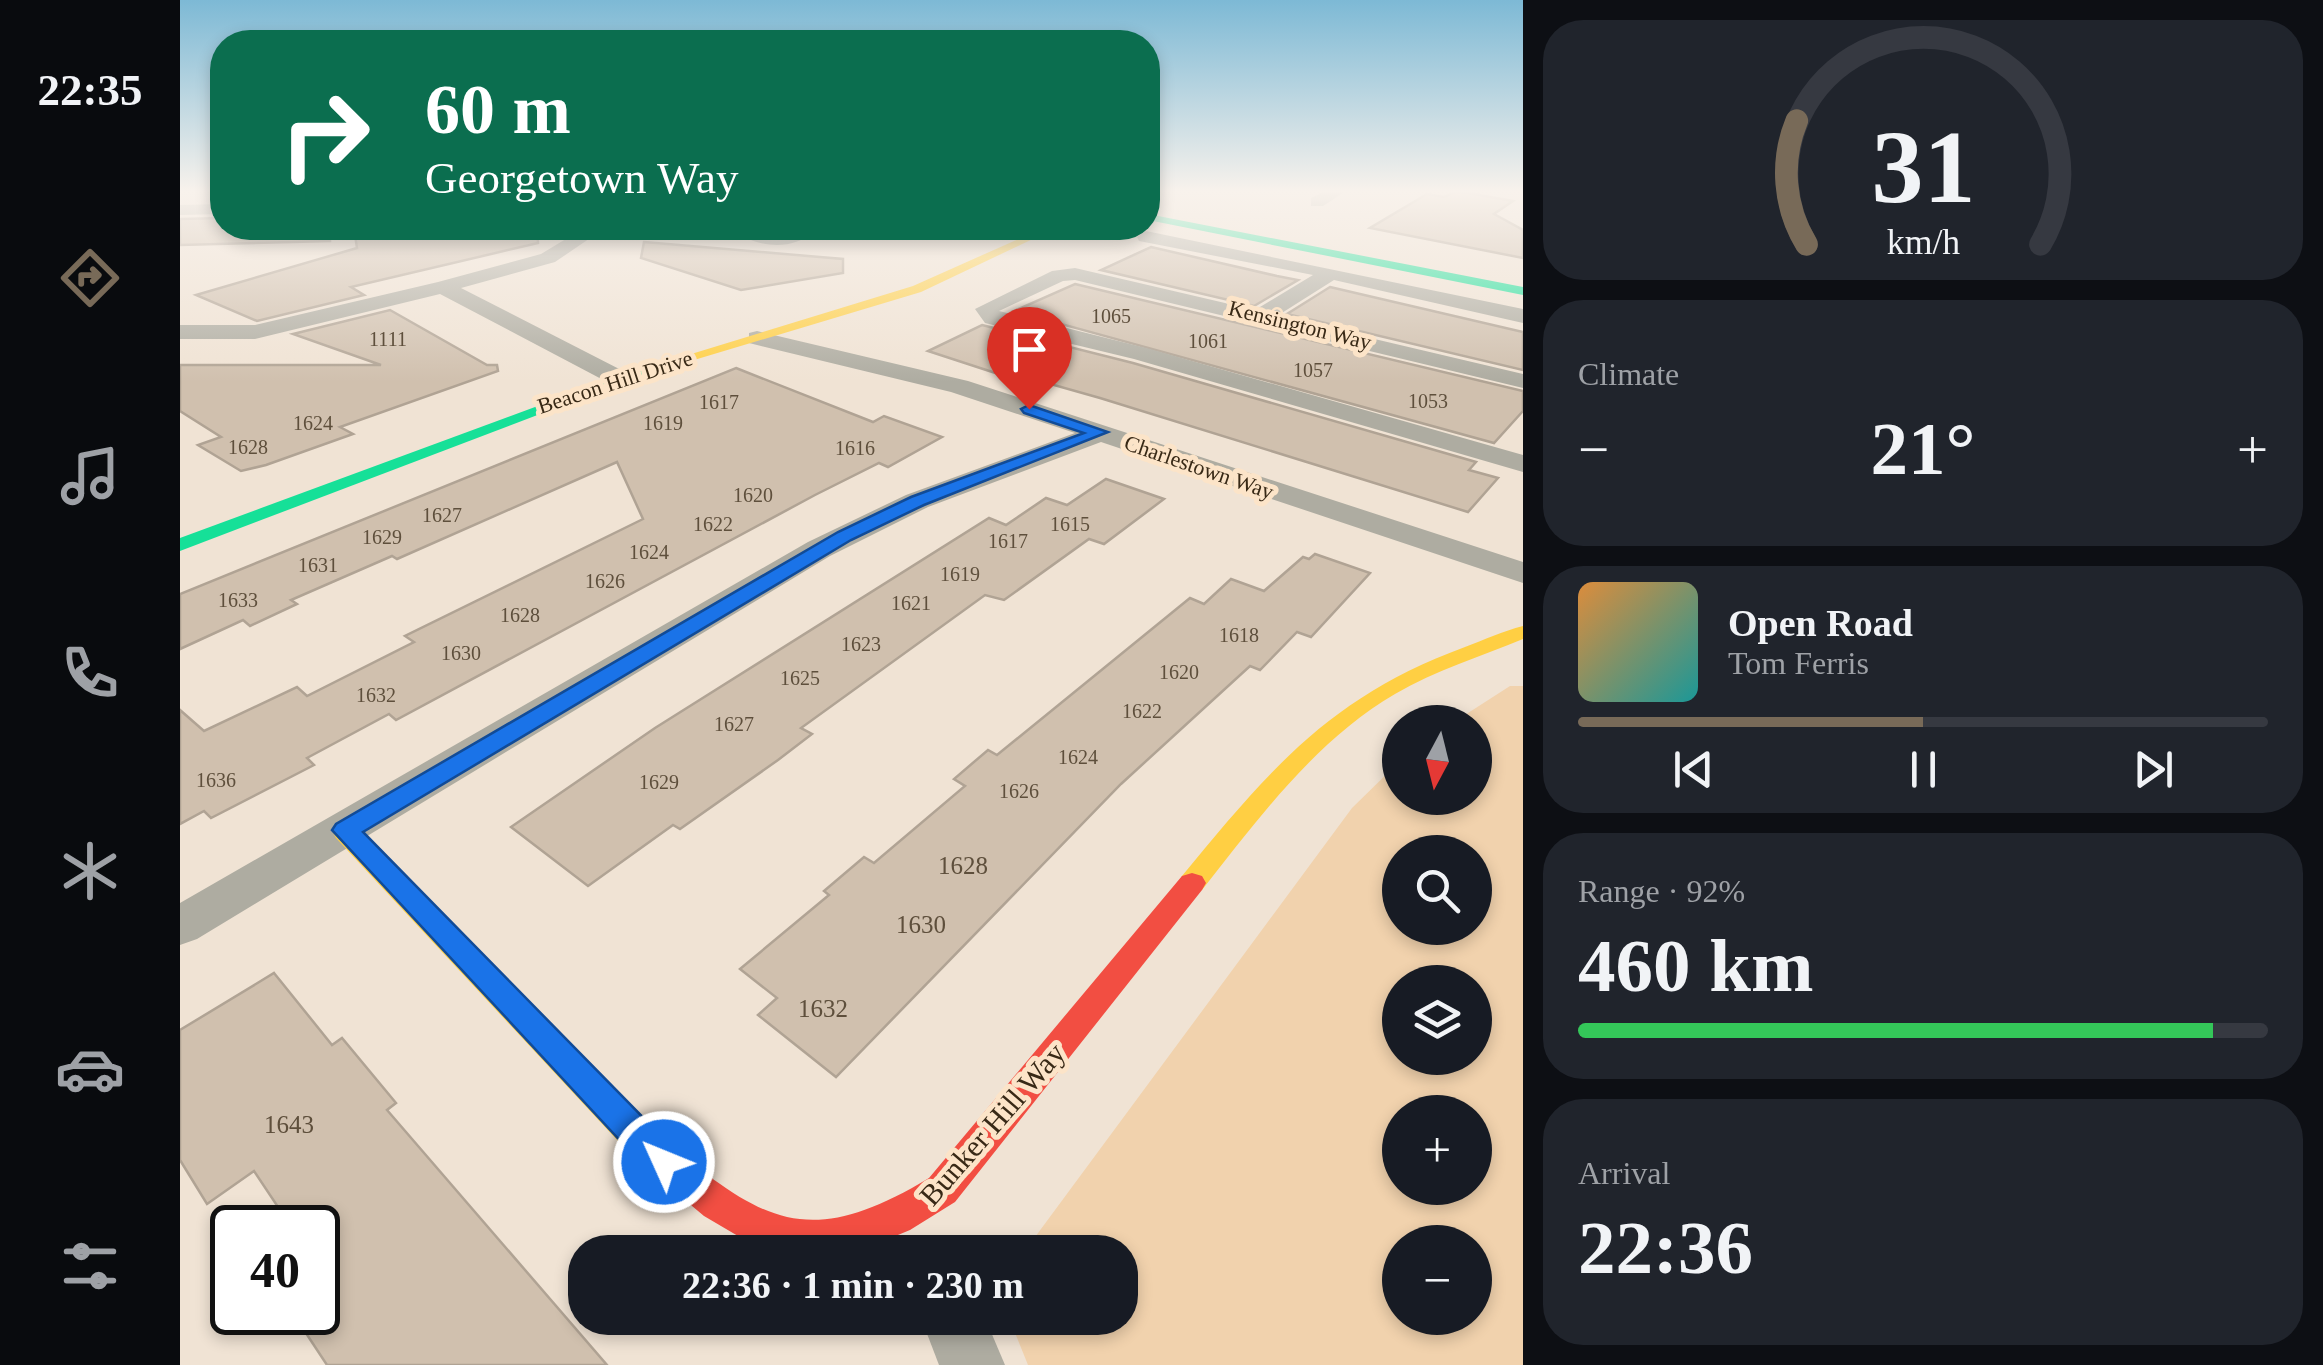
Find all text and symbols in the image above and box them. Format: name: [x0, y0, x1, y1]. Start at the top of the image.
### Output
text: 22:35: [38, 65, 143, 115]
icon: right: [260, 70, 390, 200]
text: 60 m: [425, 71, 571, 148]
text: 31: [1871, 109, 1975, 224]
text: Georgetown Way: [425, 153, 738, 203]
text: km/h: [1886, 222, 1960, 262]
icon: directions: [55, 243, 125, 313]
street label: Kensington Way: [1226, 295, 1374, 355]
house number: 1065: [1091, 305, 1131, 327]
pin: [987, 307, 1072, 410]
icon: arrive: [1002, 322, 1057, 377]
house number: 1111: [369, 328, 407, 350]
house number: 1061: [1188, 330, 1228, 352]
street label: Beacon Hill Drive: [534, 345, 696, 419]
text: Climate: [1578, 356, 1679, 392]
house number: 1057: [1293, 359, 1333, 381]
house number: 1053: [1408, 390, 1448, 412]
house number: 1617: [699, 391, 739, 413]
text: 21°: [1871, 407, 1976, 490]
house number: 1624: [293, 412, 333, 434]
house number: 1619: [643, 412, 683, 434]
text: −: [1578, 419, 1609, 480]
text: +: [2237, 419, 2268, 480]
street label: Charlestown Way: [1121, 430, 1277, 504]
house number: 1628: [228, 436, 268, 458]
house number: 1616: [835, 437, 875, 459]
icon: music: [55, 441, 125, 511]
house number: 1620: [733, 484, 773, 506]
house number: 1627: [422, 504, 462, 526]
house number: 1622: [693, 513, 733, 535]
house number: 1615: [1050, 513, 1090, 535]
house number: 1629: [362, 526, 402, 548]
house number: 1617: [988, 530, 1028, 552]
house number: 1624: [629, 541, 669, 563]
house number: 1631: [298, 554, 338, 576]
house number: 1619: [940, 563, 980, 585]
house number: 1626: [585, 570, 625, 592]
house number: 1633: [218, 589, 258, 611]
house number: 1621: [891, 592, 931, 614]
text: Open Road: [1728, 602, 1913, 644]
house number: 1628: [500, 604, 540, 626]
house number: 1618: [1219, 624, 1259, 646]
house number: 1623: [841, 633, 881, 655]
icon: phone: [55, 638, 125, 708]
house number: 1630: [441, 642, 481, 664]
text: Tom Ferris: [1728, 645, 1869, 681]
house number: 1620: [1159, 661, 1199, 683]
house number: 1625: [780, 667, 820, 689]
house number: 1632: [356, 684, 396, 706]
house number: 1622: [1122, 700, 1162, 722]
north arrow: [1382, 705, 1492, 815]
map controls: [1382, 705, 1492, 1335]
house number: 1627: [714, 713, 754, 735]
icon: previous: [1666, 742, 1721, 797]
icon: pause: [1896, 742, 1951, 797]
icon: next: [2126, 742, 2181, 797]
house number: 1624: [1058, 746, 1098, 768]
house number: 1636: [196, 769, 236, 791]
house number: 1629: [639, 771, 679, 793]
house number: 1626: [999, 780, 1039, 802]
button: search: [1382, 835, 1492, 945]
icon: climate: [55, 836, 125, 906]
house number: 1628: [938, 852, 988, 879]
text: Range · 92%: [1578, 873, 1745, 909]
house number: 1630: [896, 911, 946, 938]
text: 460 km: [1578, 924, 1813, 1007]
button: layers: [1382, 965, 1492, 1075]
house number: 1632: [798, 995, 848, 1022]
icon: car: [55, 1034, 125, 1104]
street label: Bunker Hill Way: [913, 1036, 1071, 1212]
button: +: [1382, 1095, 1492, 1205]
position arrow: [612, 1110, 716, 1214]
house number: 1643: [264, 1111, 314, 1138]
text: Arrival: [1578, 1155, 1670, 1191]
speed limit sign: 40: [210, 1205, 340, 1335]
text: 22:36: [1578, 1206, 1753, 1289]
button: −: [1382, 1225, 1492, 1335]
icon: filters: [55, 1231, 125, 1301]
text: 22:36 · 1 min · 230 m: [682, 1264, 1024, 1306]

